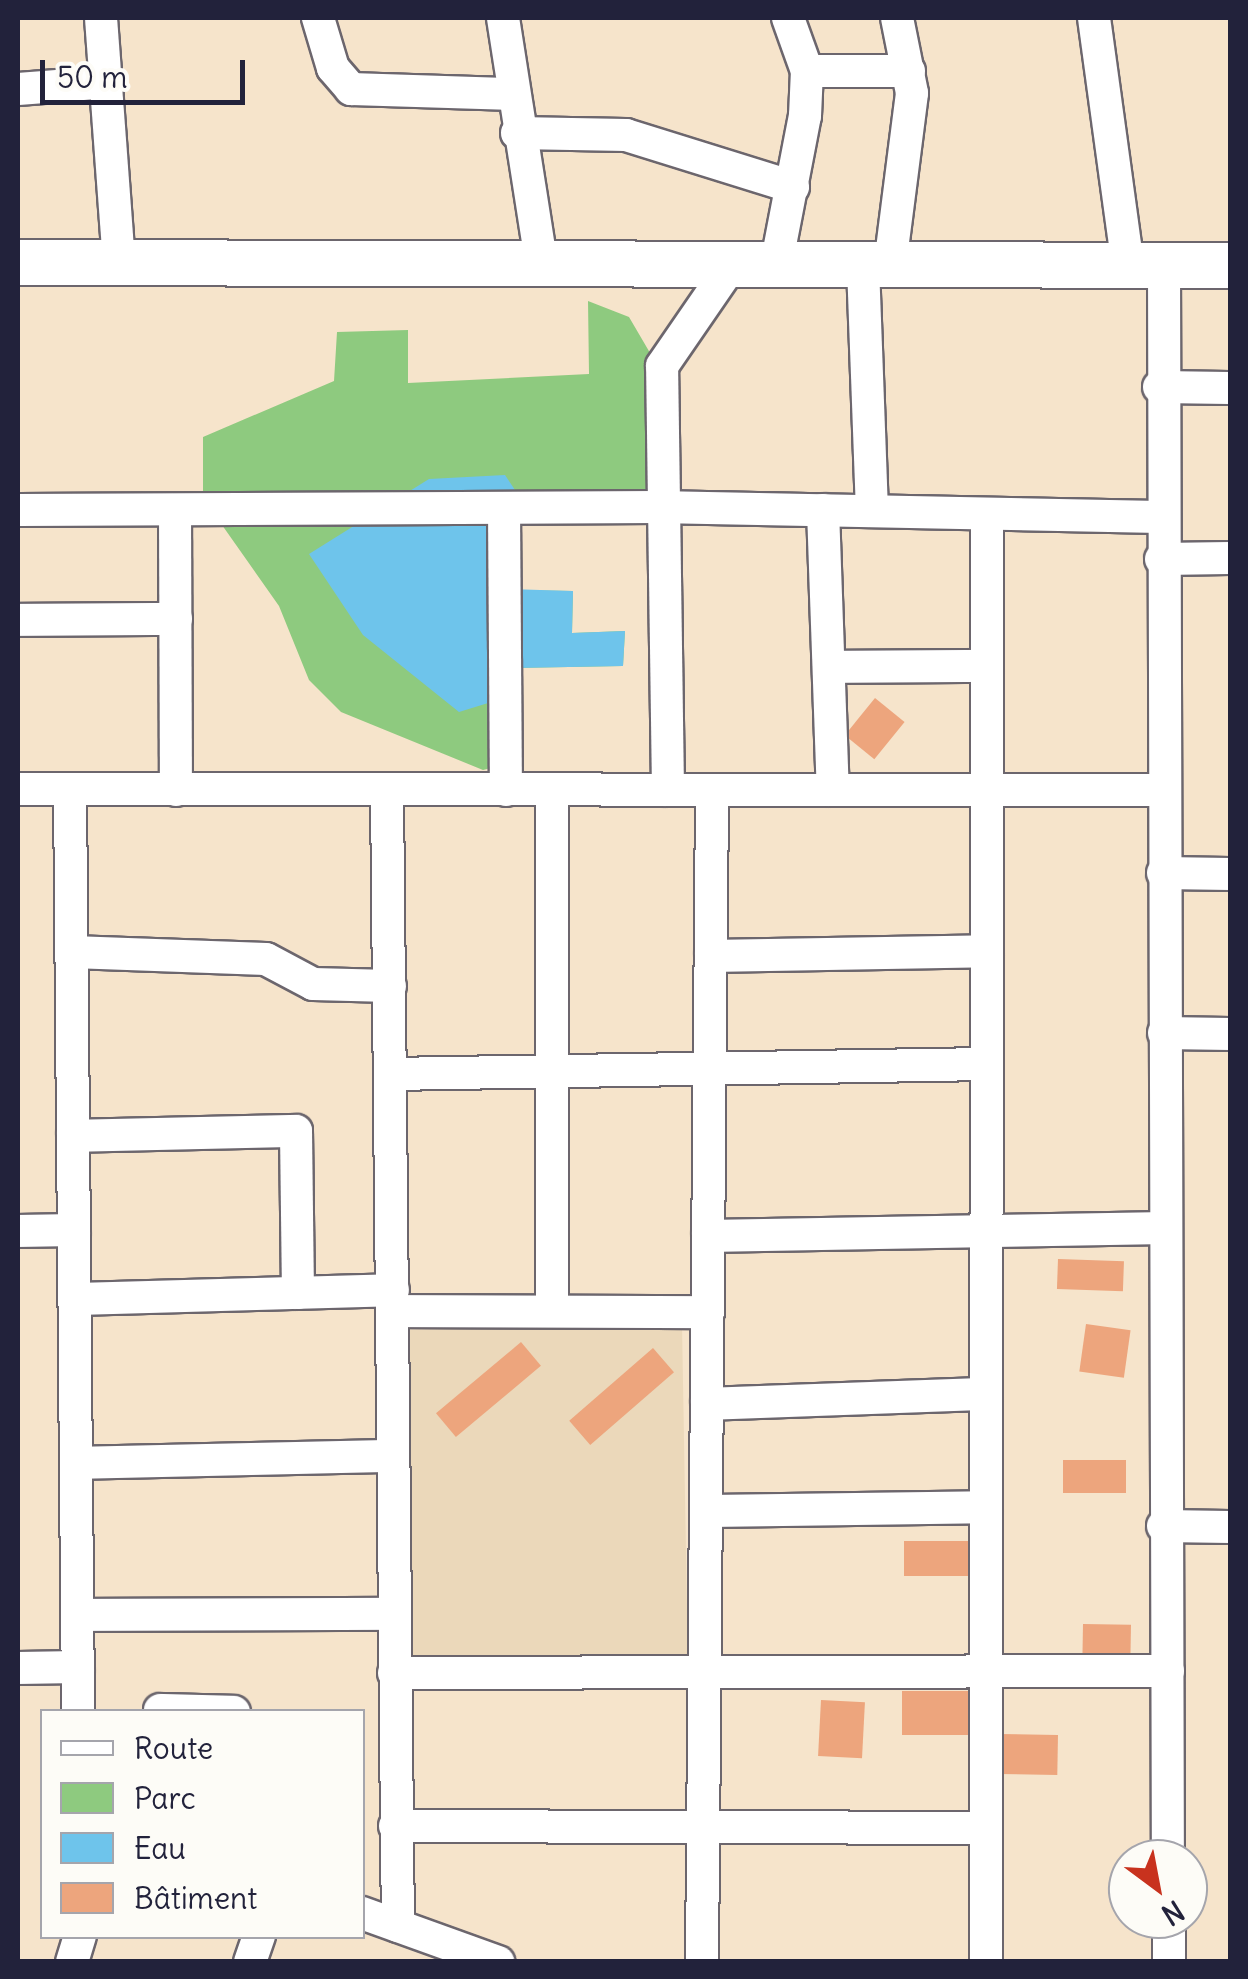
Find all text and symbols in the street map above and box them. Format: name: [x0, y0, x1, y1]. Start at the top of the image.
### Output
scale bar: [45, 40, 250, 102]
text: 50 m: [57, 58, 127, 96]
legend: [40, 1709, 365, 1939]
text: Route: [134, 1729, 213, 1767]
text: Parc: [134, 1779, 196, 1817]
text: Eau: [134, 1829, 186, 1867]
north arrow: [1108, 1839, 1208, 1939]
text: Bâtiment: [134, 1879, 257, 1917]
text: N: [1155, 1892, 1191, 1933]

